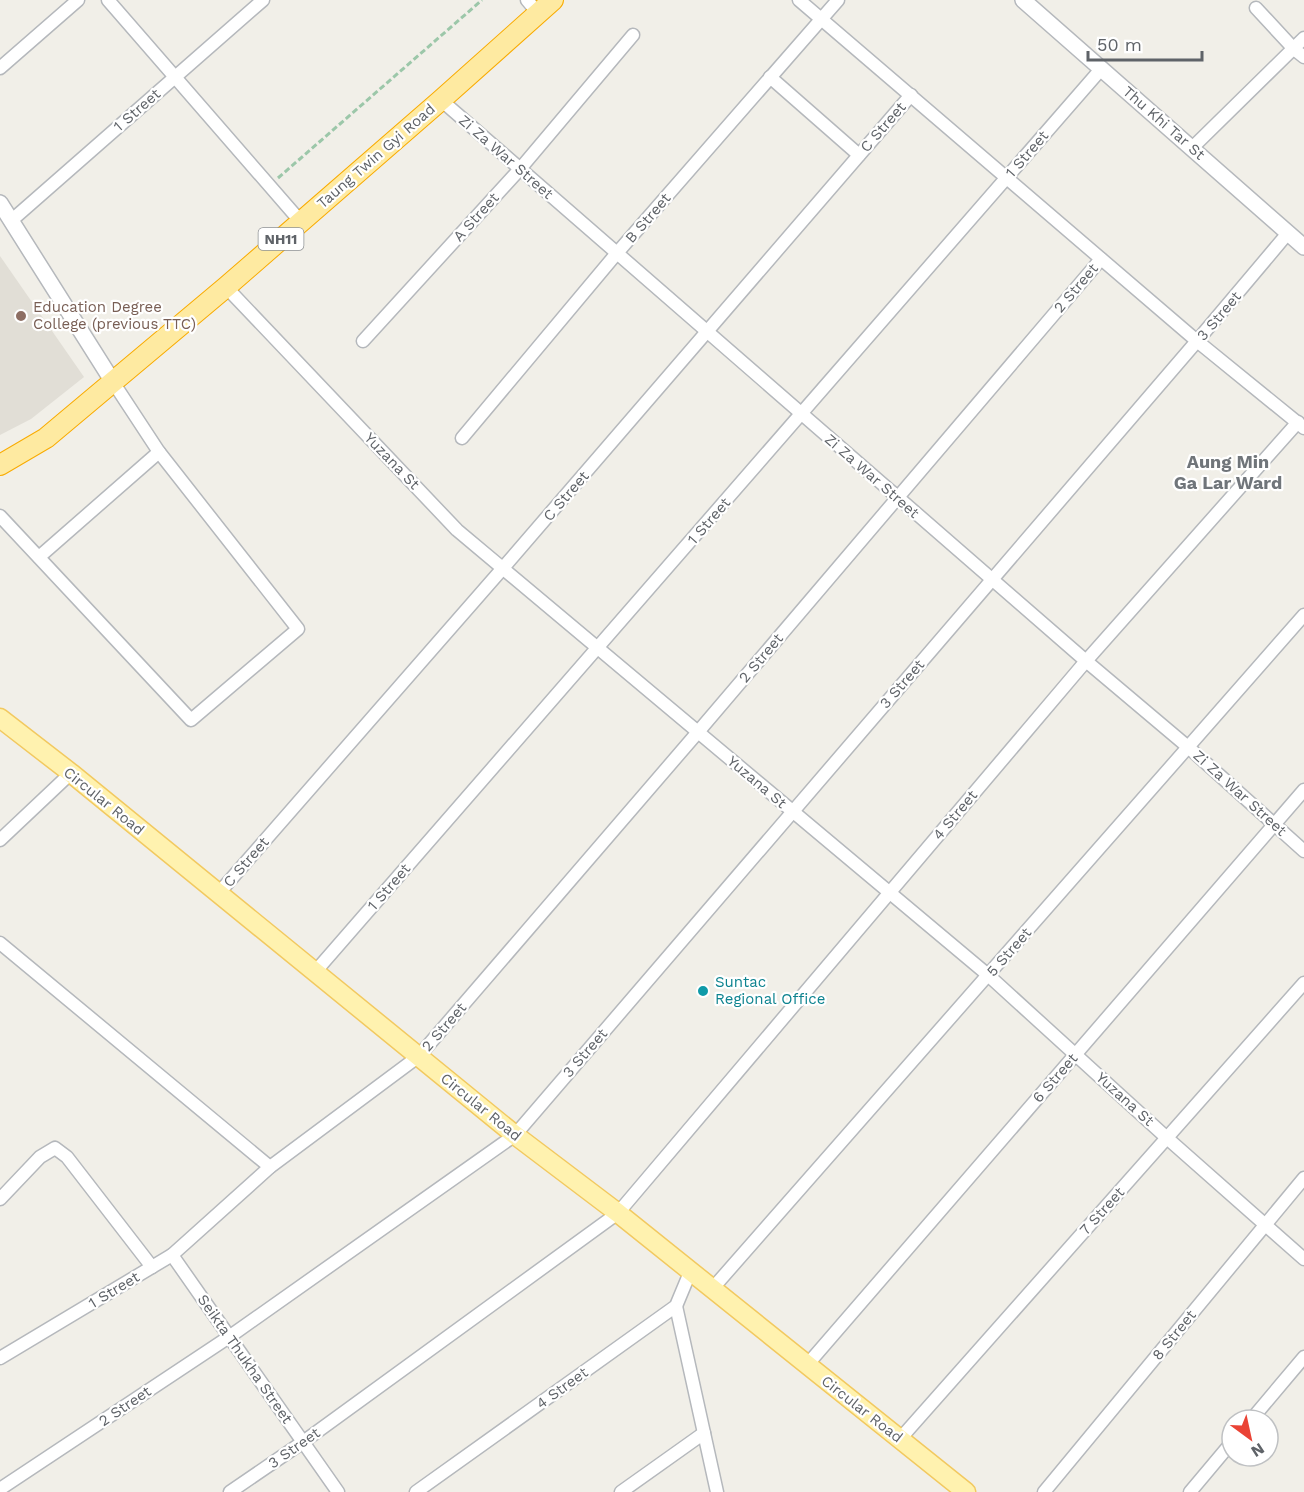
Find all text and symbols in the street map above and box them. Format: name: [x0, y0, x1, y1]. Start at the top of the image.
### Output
scale bar: [1088, 24, 1202, 62]
text: 50 m: [1097, 34, 1142, 55]
street label: Thu Khi Tar St: [1119, 82, 1209, 164]
street label: 1 Street: [110, 84, 165, 135]
street label: C Street: [856, 98, 910, 156]
street label: Taung Twin Gyi Road: [313, 100, 439, 212]
street label: Zi Za War Street: [455, 111, 557, 203]
street label: 1 Street: [1002, 126, 1053, 181]
street label: A Street: [449, 188, 503, 245]
street label: B Street: [622, 189, 675, 247]
road number: NH11: [258, 228, 304, 250]
street label: 2 Street: [1050, 259, 1102, 316]
street label: 3 Street: [1193, 287, 1245, 344]
place label: Education Degree College (previous TTC): [33, 298, 196, 333]
marker: Education Degree College (previous TTC): [14, 309, 28, 323]
street label: Yuzana St: [361, 429, 424, 494]
street label: Zi Za War Street: [821, 430, 923, 522]
district label: Aung Min Ga Lar Ward: [1174, 451, 1282, 493]
street label: C Street: [539, 467, 593, 525]
street label: 1 Street: [684, 493, 735, 548]
street label: 2 Street: [735, 629, 787, 686]
street label: 3 Street: [876, 655, 929, 712]
street label: Zi Za War Street: [1190, 746, 1291, 840]
street label: Yuzana St: [724, 752, 791, 812]
street label: Circular Road: [60, 763, 148, 839]
street label: 4 Street: [929, 786, 981, 844]
street label: C Street: [219, 833, 273, 891]
street label: 1 Street: [364, 859, 415, 914]
street label: 5 Street: [983, 923, 1036, 980]
place label: Suntac Regional Office: [715, 973, 825, 1008]
marker: Suntac Regional Office: [696, 984, 710, 998]
street label: 2 Street: [418, 998, 471, 1055]
street label: 3 Street: [559, 1024, 612, 1081]
street label: 6 Street: [1029, 1049, 1082, 1106]
street label: Yuzana St: [1092, 1068, 1158, 1130]
street label: Circular Road: [437, 1069, 525, 1145]
street label: 7 Street: [1076, 1183, 1129, 1239]
street label: 1 Street: [85, 1267, 143, 1312]
street label: Seikta Thukha Street: [194, 1291, 297, 1428]
street label: 8 Street: [1148, 1306, 1200, 1364]
street label: 4 Street: [533, 1363, 592, 1413]
street label: Circular Road: [818, 1372, 906, 1446]
street label: 2 Street: [96, 1382, 155, 1430]
north arrow: [1220, 1408, 1280, 1468]
street label: 3 Street: [265, 1423, 324, 1472]
text: N: [1248, 1439, 1268, 1461]

